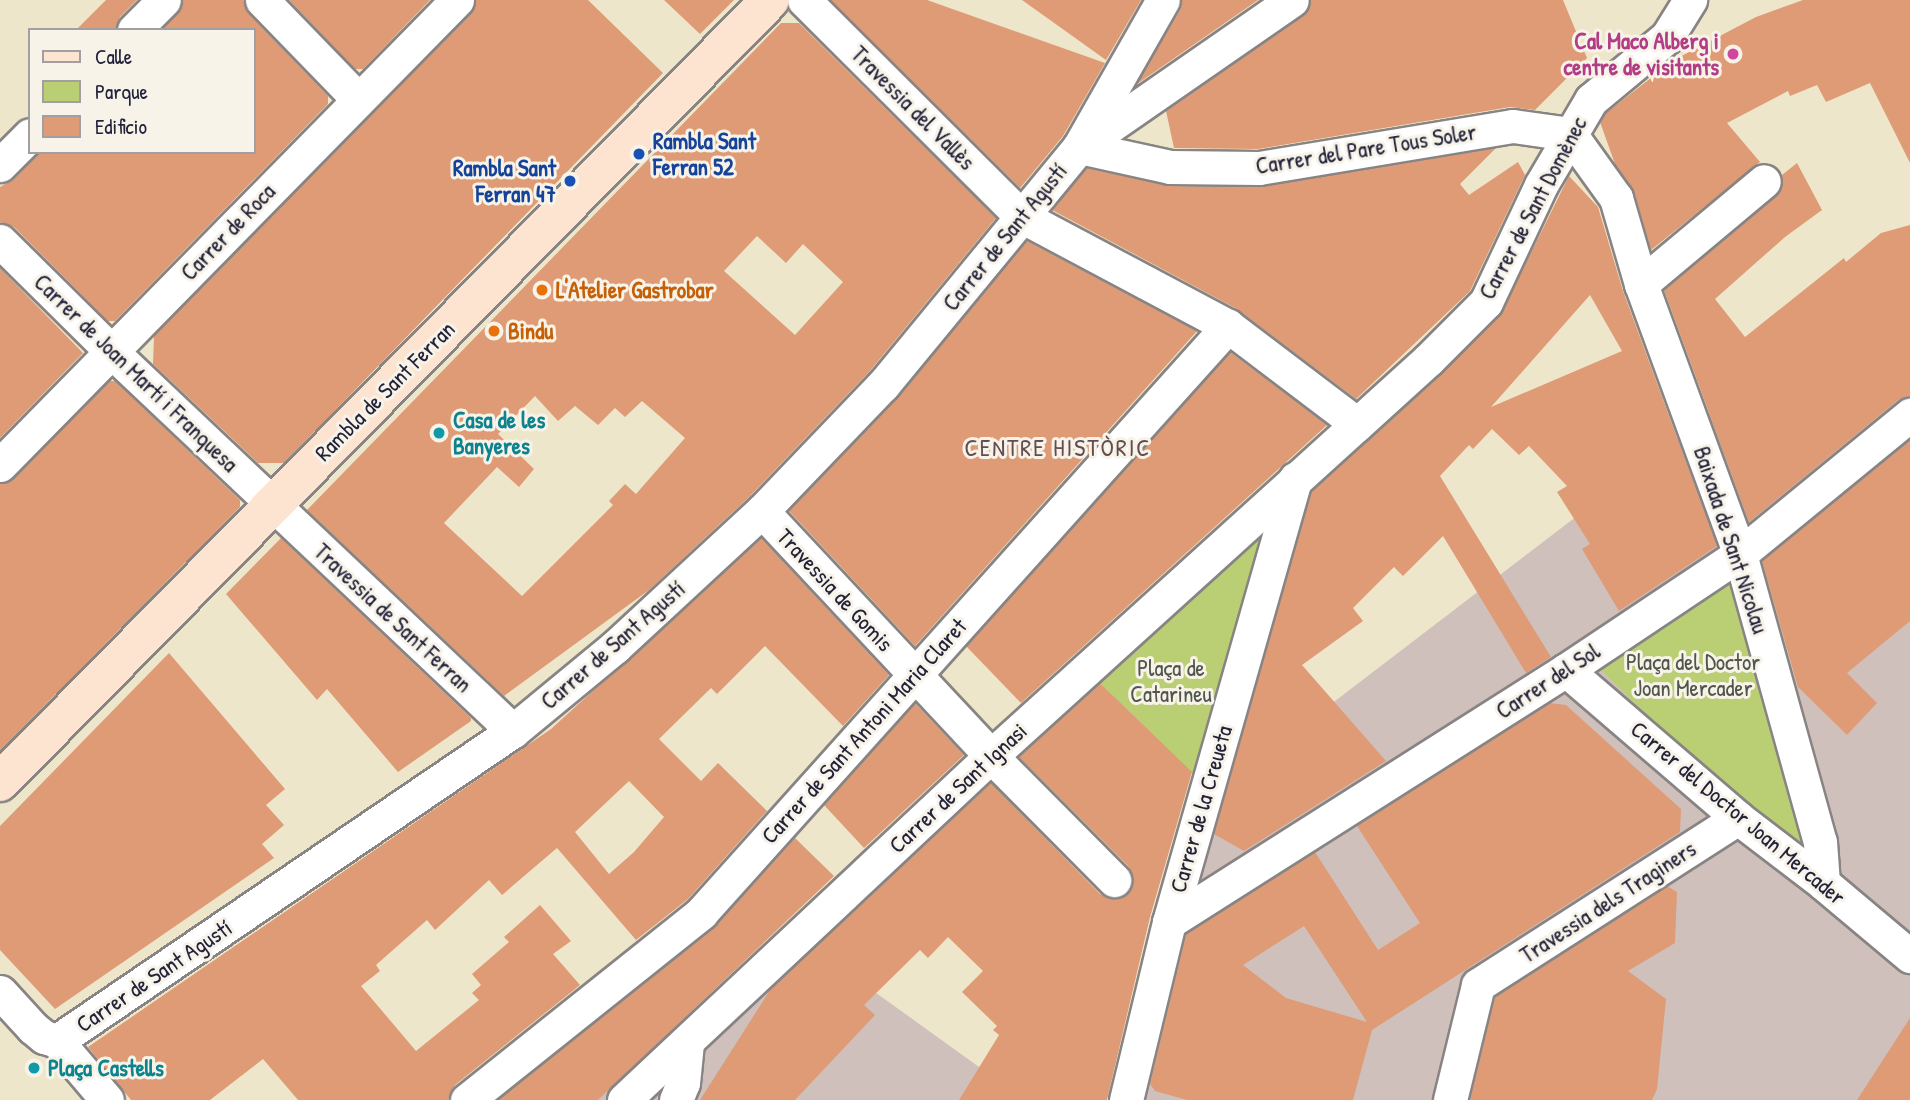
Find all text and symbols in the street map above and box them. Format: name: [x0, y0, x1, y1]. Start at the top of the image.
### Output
place label: Cal Maco Alberg i centre de visitants: [1563, 27, 1719, 81]
legend: [28, 28, 256, 154]
street label: Travessia del Vallès: [845, 40, 981, 176]
text: Calle: [95, 42, 132, 71]
marker: Cal Maco Alberg i centre de visitants: [1725, 46, 1741, 62]
text: Parque: [95, 77, 148, 106]
text: Edificio: [95, 112, 147, 141]
street label: Carrer de Sant Domènec: [1473, 112, 1593, 304]
street label: Carrer del Pare Tous Soler: [1254, 118, 1478, 180]
place label: Rambla Sant Ferran 52: [653, 127, 756, 181]
marker: Rambla Sant Ferran 52: [631, 146, 647, 162]
place label: Rambla Sant Ferran 47: [453, 154, 556, 208]
street label: Carrer de Sant Agustí: [937, 158, 1073, 316]
marker: Rambla Sant Ferran 47: [562, 173, 578, 189]
street label: Carrer de Roca: [175, 178, 281, 286]
street label: Carrer de Joan Martí i Franquesa: [28, 268, 244, 478]
place label: L'Atelier Gastrobar: [556, 276, 713, 304]
marker: L'Atelier Gastrobar: [534, 282, 550, 298]
street label: Rambla de Sant Ferran: [309, 315, 461, 467]
place label: Bindu: [508, 317, 553, 345]
marker: Bindu: [486, 323, 502, 339]
place label: Casa de les Banyeres: [453, 406, 545, 460]
marker: Casa de les Banyeres: [431, 425, 447, 441]
district label: CENTRE HISTÒRIC: [966, 434, 1150, 462]
street label: Baixada de Sant Nicolau: [1688, 443, 1774, 637]
street label: Travessia de Gomis: [771, 523, 899, 657]
street label: Travessia de Sant Ferran: [308, 538, 478, 698]
street label: Carrer de Sant Agustí: [535, 575, 691, 715]
street label: Carrer de Sant Antoni Maria Claret: [756, 613, 972, 849]
street label: Carrer del Sol: [1491, 637, 1605, 725]
park label: Plaça del Doctor Joan Mercader: [1626, 648, 1760, 702]
park label: Plaça de Catarineu: [1130, 654, 1212, 708]
street label: Carrer del Doctor Joan Mercader: [1625, 715, 1851, 911]
street label: Carrer de Sant Ignasi: [883, 717, 1033, 859]
street label: Carrer de la Creueta: [1164, 722, 1238, 896]
street label: Travessia dels Traginers: [1515, 835, 1701, 969]
street label: Carrer de Sant Agustí: [71, 914, 237, 1038]
place label: Plaça Castells: [48, 1054, 164, 1082]
marker: Plaça Castells: [26, 1060, 42, 1076]

